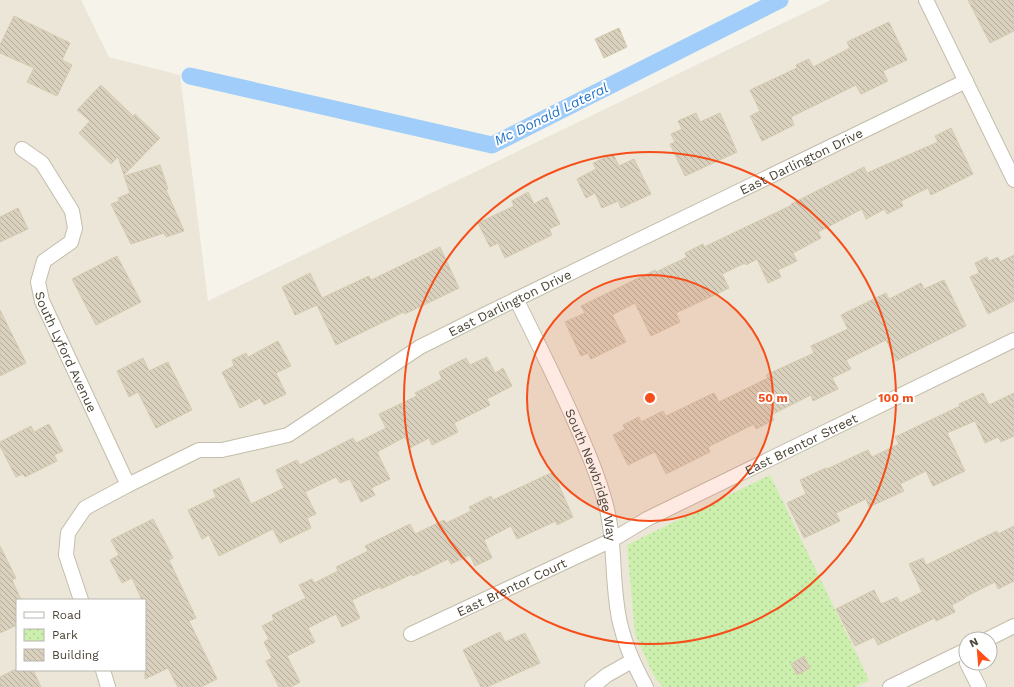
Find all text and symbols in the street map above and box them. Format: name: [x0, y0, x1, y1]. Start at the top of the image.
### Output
water label: Mc Donald Lateral: [491, 79, 611, 149]
street label: East Darlington Drive: [737, 125, 865, 198]
street label: East Darlington Drive: [446, 267, 574, 340]
street label: South Lyford Avenue: [32, 290, 100, 415]
centre of rings: [643, 391, 657, 405]
text: 50 m: [758, 391, 788, 405]
text: 100 m: [878, 391, 914, 405]
street label: South Newbridge Way: [562, 406, 619, 542]
street label: East Brentor Street: [742, 410, 860, 478]
street label: East Brentor Court: [455, 555, 569, 620]
legend: [16, 599, 146, 671]
text: Road: [52, 608, 81, 622]
text: Park: [52, 628, 78, 642]
north arrow: [958, 631, 998, 671]
text: N: [967, 635, 980, 650]
text: Building: [52, 648, 99, 662]

